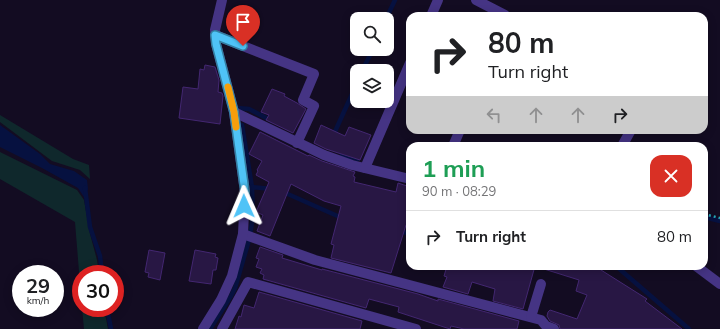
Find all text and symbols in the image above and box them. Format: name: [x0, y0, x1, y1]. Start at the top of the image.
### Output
pin: [226, 5, 260, 46]
icon: arrive: [232, 11, 254, 33]
map controls: [350, 12, 394, 108]
button: search: [350, 12, 394, 56]
text: 80 m: [488, 25, 554, 60]
icon: right: [422, 28, 474, 80]
text: Turn right: [488, 60, 568, 83]
button: layers: [350, 64, 394, 108]
icon: left: [483, 104, 505, 126]
icon: ahead: [525, 104, 547, 126]
icon: ahead: [567, 104, 589, 126]
icon: right: [609, 104, 631, 126]
text: 1 min: [422, 153, 485, 183]
button: close: [650, 155, 692, 197]
text: 90 m · 08:29: [422, 183, 496, 199]
position arrow: [223, 185, 265, 227]
icon: right: [422, 226, 444, 248]
text: Turn right: [456, 227, 526, 246]
text: 80 m: [657, 227, 692, 246]
speed limit sign: 30: [72, 265, 124, 317]
text: 29: [26, 273, 50, 298]
text: km/h: [27, 294, 49, 307]

